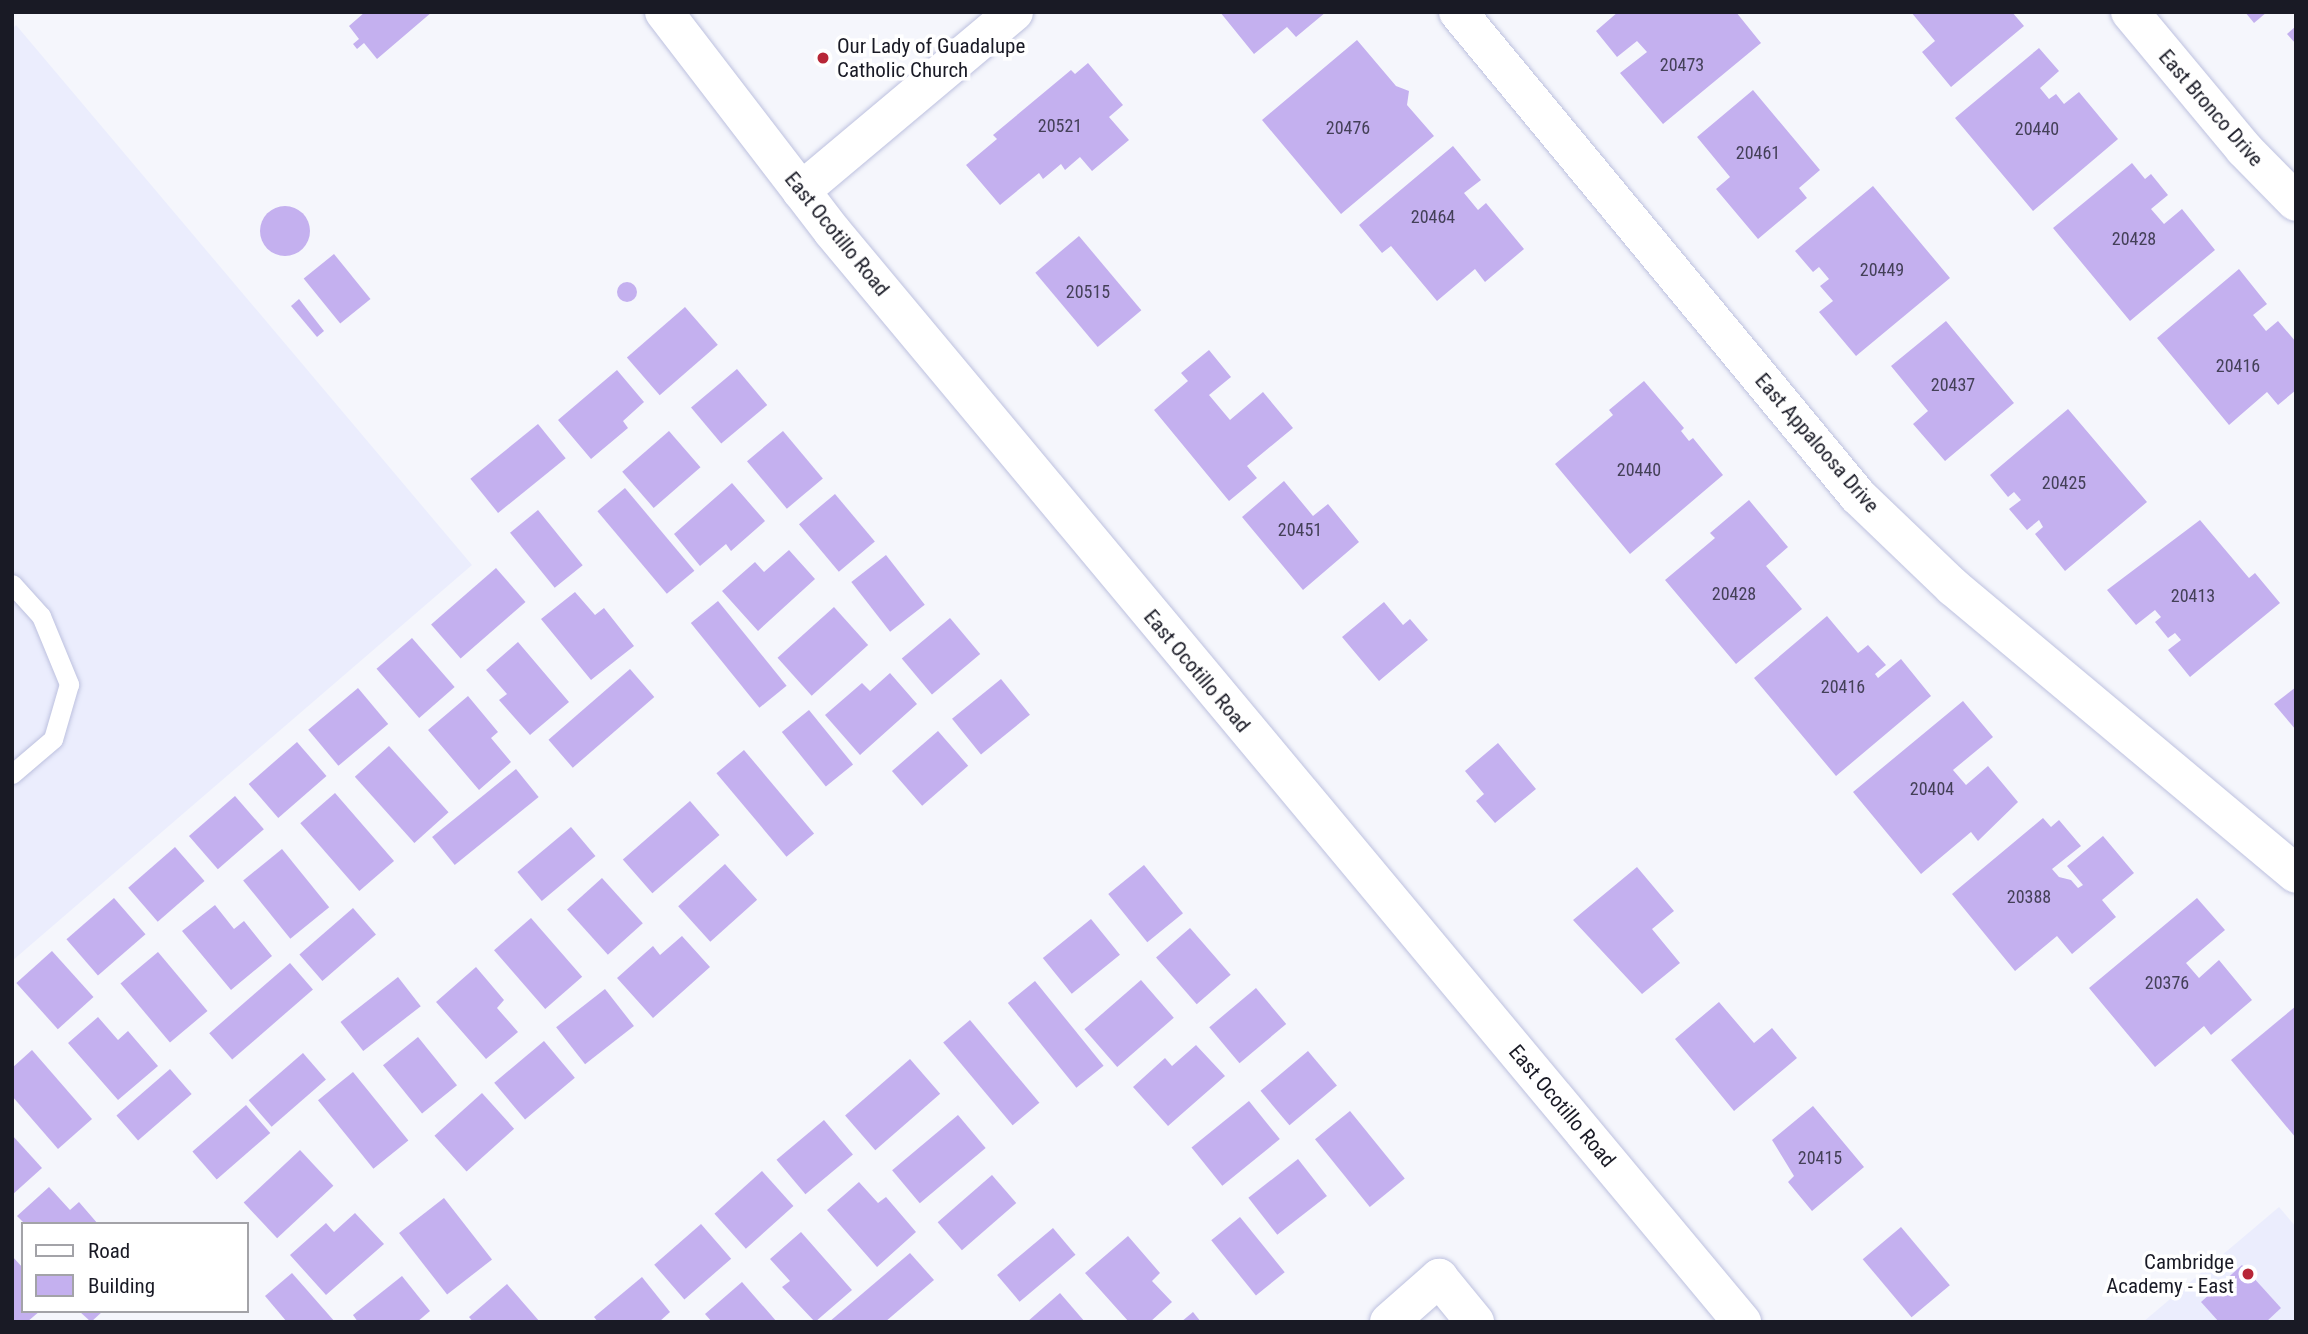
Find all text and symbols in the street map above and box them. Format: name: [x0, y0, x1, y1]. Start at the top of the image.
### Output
place label: Our Lady of Guadalupe Catholic Church: [837, 33, 1025, 83]
street label: East Bronco Drive: [2153, 44, 2269, 172]
marker: Our Lady of Guadalupe Catholic Church: [815, 50, 831, 66]
house number: 20473: [1660, 54, 1704, 76]
house number: 20521: [1038, 115, 1082, 137]
house number: 20476: [1326, 117, 1370, 139]
house number: 20440: [2015, 118, 2059, 140]
house number: 20461: [1736, 142, 1780, 164]
street label: East Ocotillo Road: [779, 167, 895, 301]
house number: 20464: [1411, 206, 1455, 228]
house number: 20428: [2112, 228, 2156, 250]
house number: 20449: [1860, 259, 1904, 281]
house number: 20515: [1066, 281, 1110, 303]
house number: 20416: [2216, 355, 2260, 377]
street label: East Appaloosa Drive: [1750, 368, 1884, 518]
house number: 20437: [1931, 374, 1975, 396]
house number: 20440: [1617, 459, 1661, 481]
house number: 20425: [2042, 472, 2086, 494]
house number: 20451: [1278, 519, 1322, 541]
house number: 20428: [1712, 583, 1756, 605]
house number: 20413: [2171, 585, 2215, 607]
street label: East Ocotillo Road: [1138, 605, 1256, 737]
house number: 20416: [1821, 676, 1865, 698]
house number: 20404: [1910, 778, 1954, 800]
house number: 20388: [2007, 886, 2051, 908]
house number: 20376: [2145, 972, 2189, 994]
street label: East Ocotillo Road: [1503, 1040, 1621, 1172]
house number: 20415: [1798, 1147, 1842, 1169]
legend: [21, 1222, 248, 1313]
text: Road: [88, 1239, 130, 1263]
place label: Cambridge Academy - East: [2106, 1249, 2234, 1299]
marker: Cambridge Academy - East: [2240, 1266, 2256, 1282]
text: Building: [88, 1274, 155, 1298]

